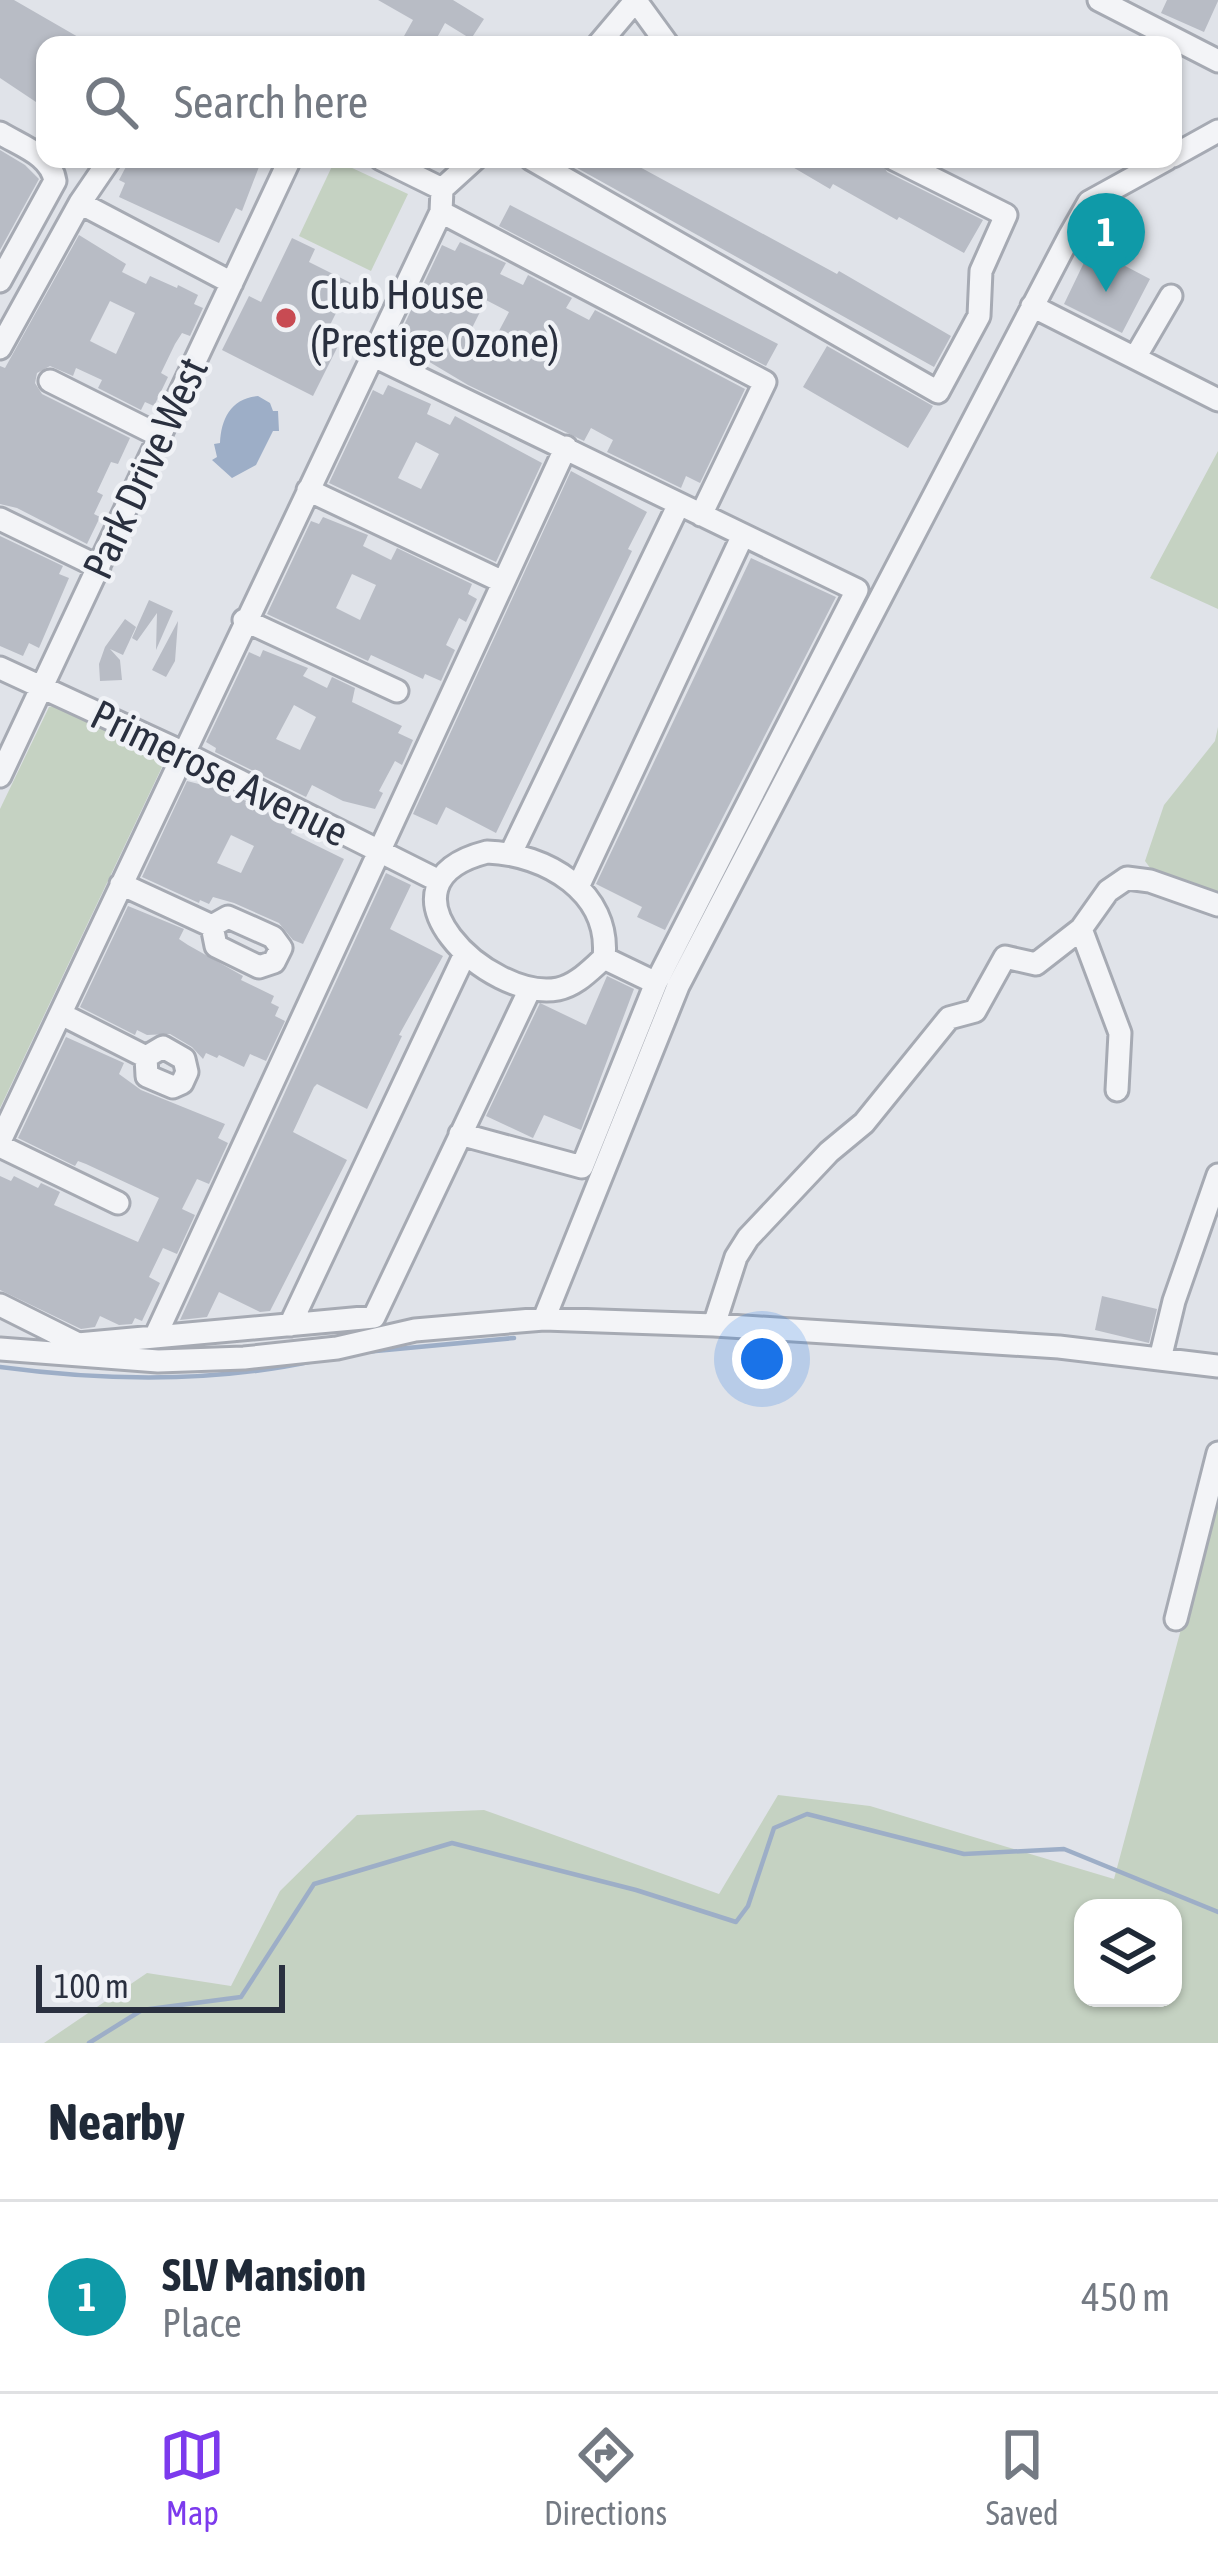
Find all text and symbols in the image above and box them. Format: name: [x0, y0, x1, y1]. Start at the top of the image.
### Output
search box: [36, 36, 1182, 168]
icon: search: [78, 69, 144, 135]
text: Search here: [174, 76, 368, 128]
pin: 1: [1067, 193, 1145, 292]
place label: Club House (Prestige Ozone): [310, 270, 559, 366]
marker: Club House (Prestige Ozone): [273, 305, 299, 331]
street label: Park Drive West: [73, 350, 217, 586]
street label: Primerose Avenue: [84, 690, 356, 856]
your location: [732, 1329, 792, 1389]
map controls: [1074, 1899, 1182, 2007]
button: layers: [1074, 1899, 1182, 2007]
scale bar: [36, 1959, 285, 2012]
text: 100 m: [54, 1967, 129, 2005]
text: Nearby: [48, 2092, 185, 2151]
text: SLV Mansion: [162, 2249, 366, 2301]
text: 1: [78, 2275, 96, 2319]
text: 450 m: [1082, 2275, 1170, 2319]
text: Place: [162, 2301, 242, 2345]
tab: Map: [159, 2422, 225, 2532]
tab: Directions: [544, 2422, 667, 2532]
tab: Saved: [986, 2422, 1059, 2532]

